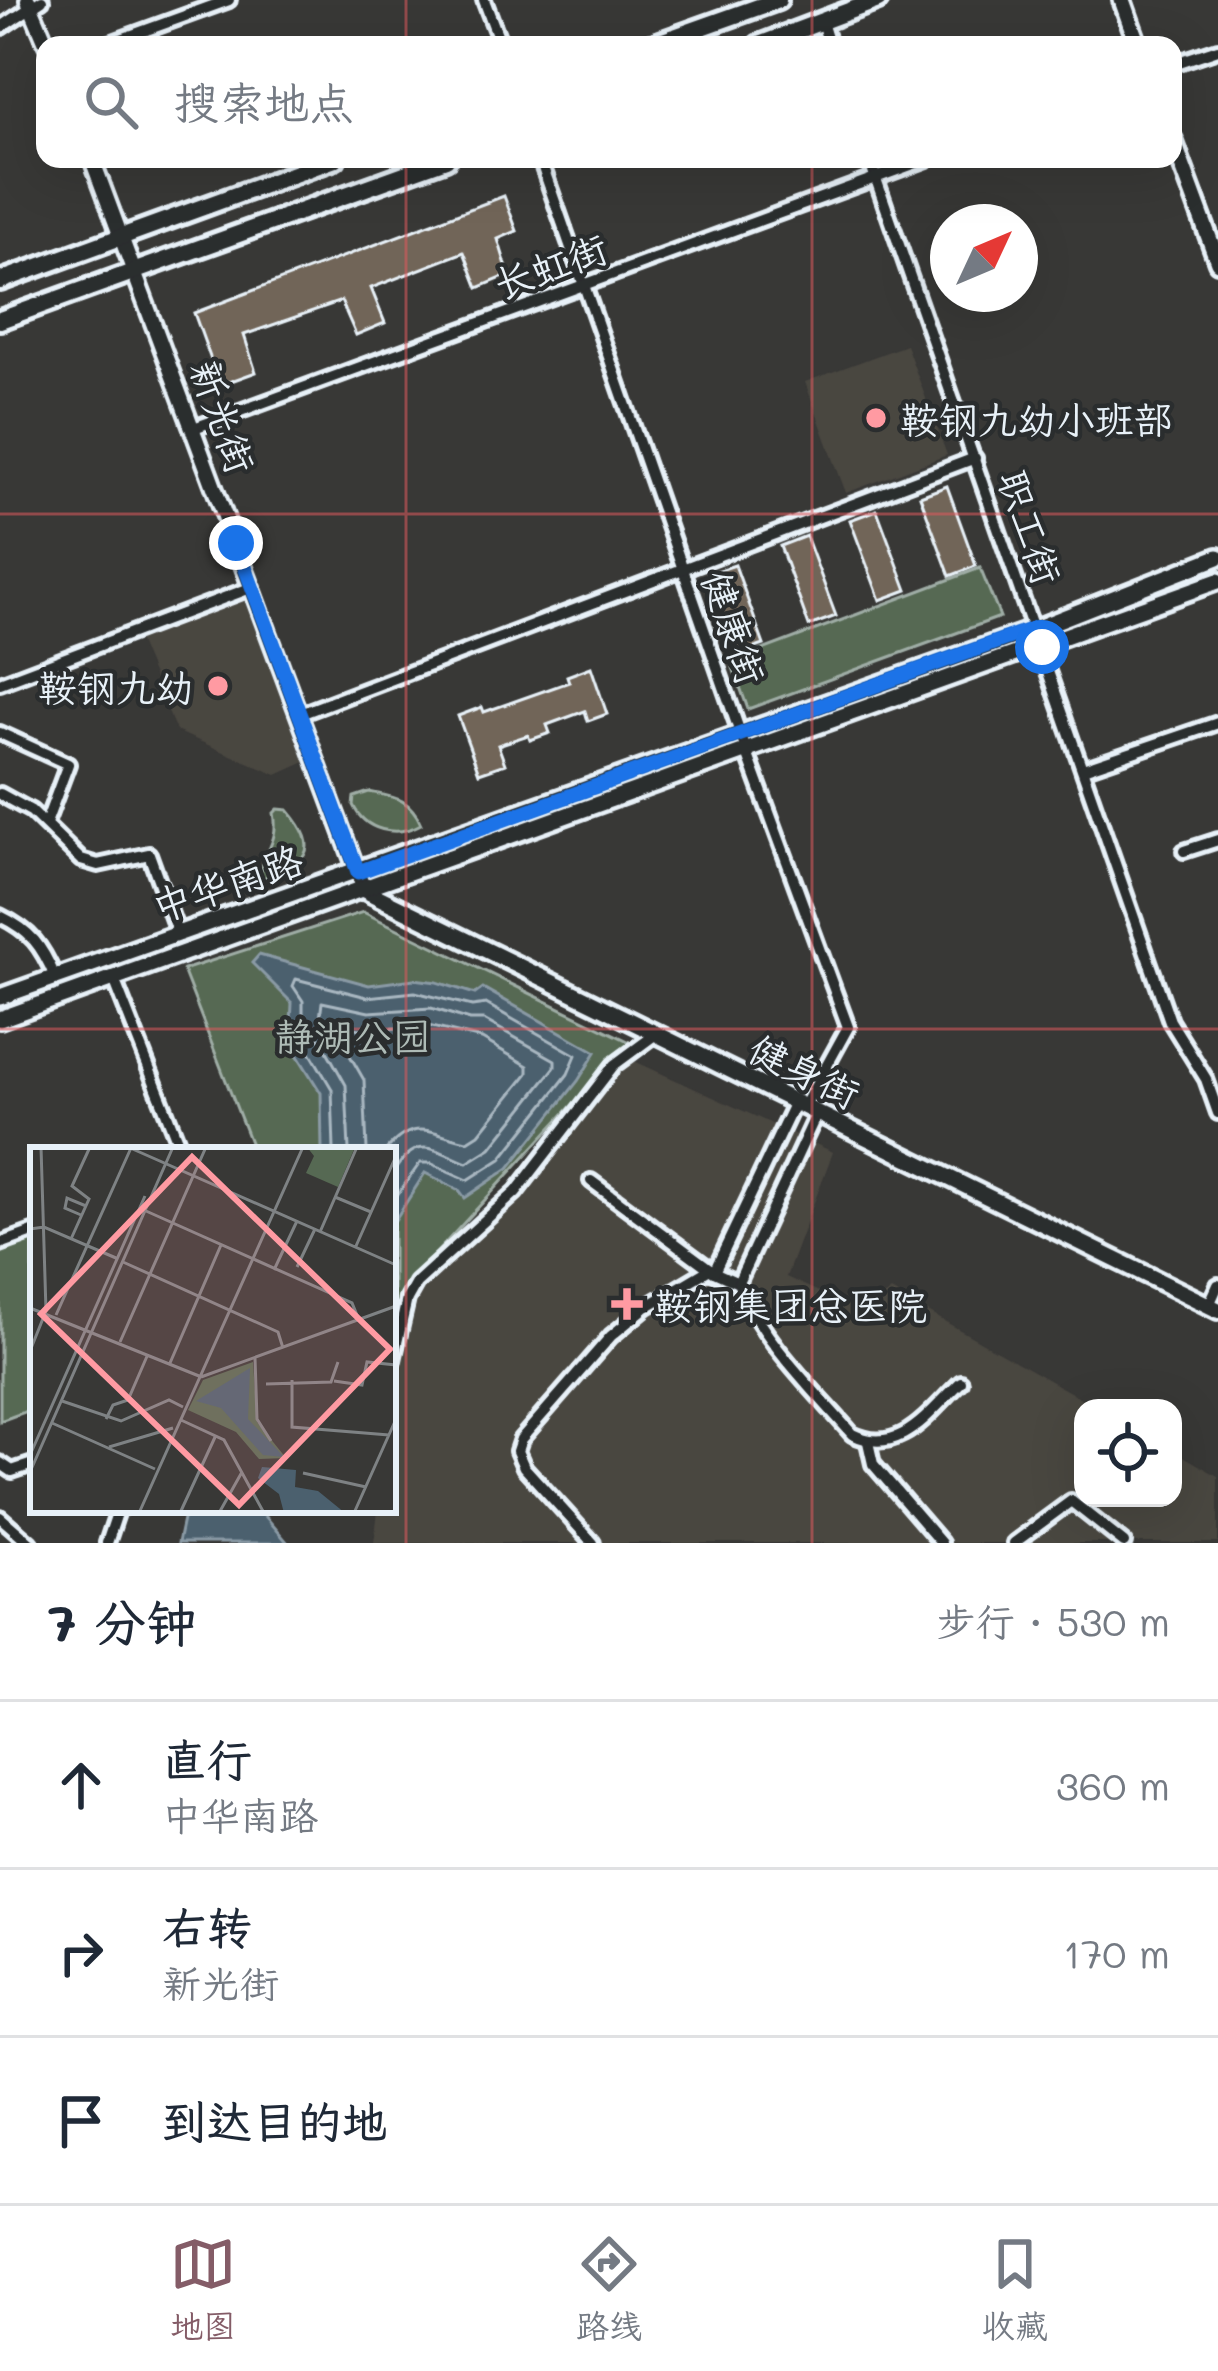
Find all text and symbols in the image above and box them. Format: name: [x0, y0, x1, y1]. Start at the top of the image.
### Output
search box: [36, 36, 1182, 168]
icon: search: [78, 69, 144, 135]
text: 搜索地点: [174, 72, 354, 130]
north arrow: [930, 204, 1038, 312]
street label: 长虹街: [486, 221, 614, 309]
street label: 新光街: [180, 352, 268, 480]
place label: 鞍钢九幼小班部: [900, 393, 1173, 444]
marker: 鞍钢九幼小班部: [863, 405, 889, 431]
street label: 职工街: [988, 463, 1074, 591]
route end: [209, 516, 263, 570]
street label: 健康街: [692, 563, 778, 691]
route start: [1015, 620, 1069, 674]
place label: 鞍钢九幼: [38, 661, 194, 712]
marker: 鞍钢九幼: [205, 673, 231, 699]
street label: 中华南路: [145, 832, 309, 932]
park label: 静湖公园: [275, 1010, 431, 1061]
street label: 健身街: [741, 1021, 869, 1119]
inset map: [30, 1147, 396, 1513]
place label: 鞍钢集团总医院: [654, 1279, 927, 1330]
marker: 鞍钢集团总医院: [611, 1288, 643, 1320]
map controls: [1074, 1399, 1182, 1507]
button: locate: [1074, 1399, 1182, 1507]
text: 7 分钟: [48, 1587, 197, 1654]
text: 步行 · 530 m: [937, 1595, 1170, 1646]
text: 直行: [162, 1729, 252, 1787]
icon: ahead: [48, 1752, 114, 1818]
text: 360 m: [1056, 1759, 1170, 1810]
text: 中华南路: [162, 1789, 318, 1840]
text: 右转: [162, 1897, 252, 1955]
icon: right: [48, 1920, 114, 1986]
text: 170 m: [1063, 1927, 1170, 1978]
text: 新光街: [162, 1957, 279, 2008]
icon: arrive: [48, 2088, 114, 2154]
text: 到达目的地: [162, 2091, 387, 2149]
tab: 地图: [170, 2231, 236, 2347]
tab: 路线: [576, 2231, 642, 2347]
tab: 收藏: [982, 2231, 1048, 2347]

